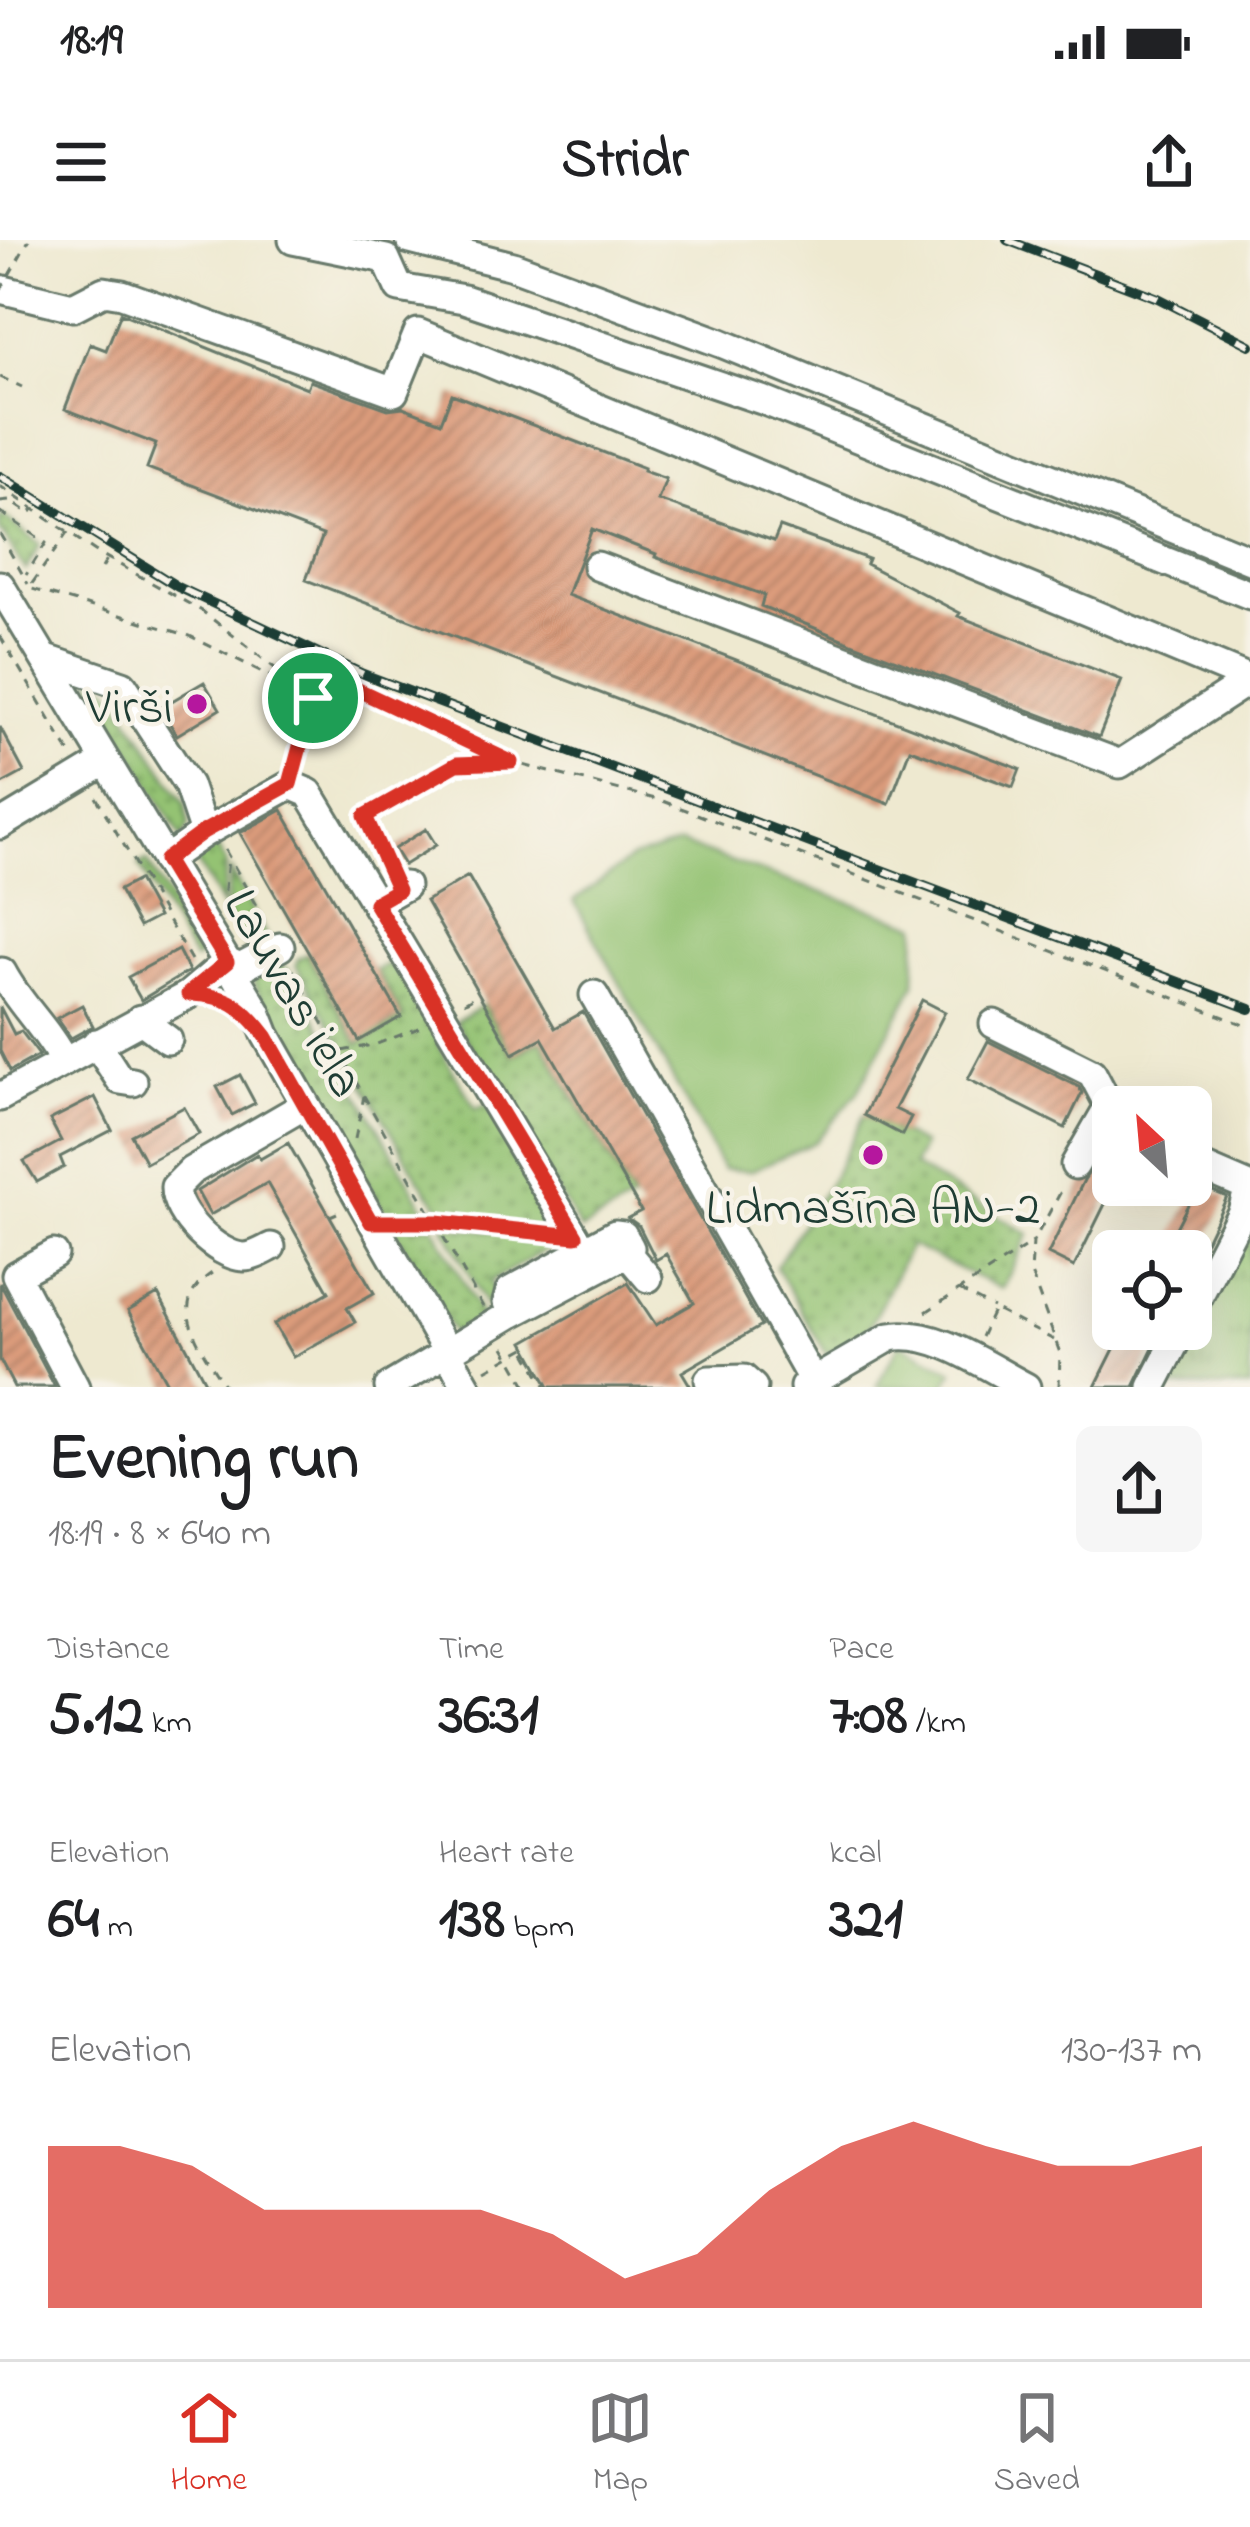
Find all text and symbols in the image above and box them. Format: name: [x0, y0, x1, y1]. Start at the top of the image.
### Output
text: 18:19: [60, 9, 123, 75]
text: Stridr: [562, 123, 688, 201]
icon: menu: [48, 129, 114, 195]
icon: share: [1136, 129, 1202, 195]
pin: [262, 647, 364, 749]
icon: arrive: [280, 665, 346, 731]
place label: Virši: [85, 672, 173, 747]
marker: Virši: [184, 691, 210, 717]
street label: Lauvas iela: [201, 877, 381, 1113]
north arrow: [1092, 1086, 1212, 1206]
map controls: [1092, 1086, 1212, 1350]
marker: Lidmašīna AN-2: [860, 1142, 886, 1168]
place label: Lidmašīna AN-2: [706, 1173, 1040, 1248]
button: locate: [1092, 1230, 1212, 1350]
text: Evening run: [48, 1413, 359, 1509]
button: share: [1076, 1426, 1202, 1552]
text: 18:19 · 8 × 640 m: [48, 1506, 271, 1563]
text: Distance: [48, 1626, 170, 1674]
text: Time: [439, 1626, 504, 1674]
text: Pace: [829, 1626, 894, 1674]
text: 5.12: [48, 1674, 143, 1761]
text: 36:31: [439, 1674, 539, 1761]
text: 7:08: [829, 1674, 908, 1761]
text: km: [143, 1700, 192, 1748]
text: /km: [908, 1700, 966, 1748]
text: Elevation: [48, 1830, 169, 1878]
text: Heart rate: [439, 1830, 574, 1878]
text: kcal: [829, 1830, 882, 1878]
text: 64: [48, 1878, 99, 1965]
text: 138: [439, 1878, 505, 1965]
text: 321: [829, 1878, 903, 1965]
text: m: [99, 1904, 133, 1952]
text: bpm: [505, 1904, 574, 1952]
text: Elevation: [48, 2023, 191, 2080]
text: 130–137 m: [1061, 2023, 1202, 2080]
tab: Home: [170, 2385, 247, 2505]
tab: Map: [587, 2385, 653, 2505]
tab: Saved: [994, 2385, 1080, 2505]

